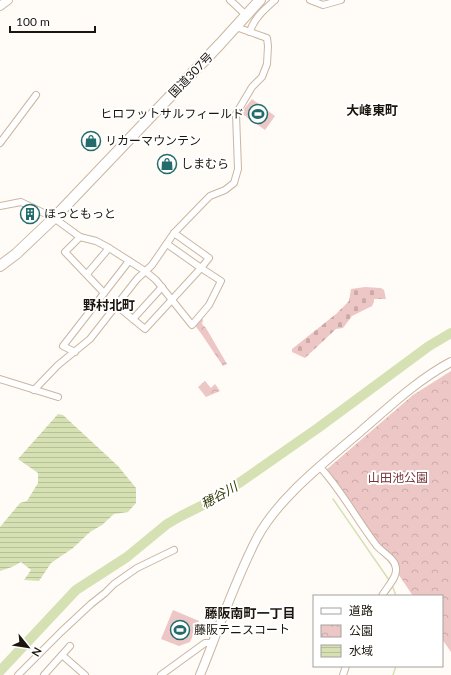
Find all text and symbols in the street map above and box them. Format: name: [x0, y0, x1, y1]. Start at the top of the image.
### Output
scale bar: [10, 8, 95, 34]
text: 100 m: [16, 14, 50, 29]
street label: 国道307号: [165, 49, 216, 100]
district label: 大峰東町: [346, 102, 398, 118]
sports icon: ヒロフットサルフィールド: [247, 103, 269, 125]
place label: ヒロフットサルフィールド: [100, 106, 244, 121]
shop icon: リカーマウンテン: [80, 130, 102, 152]
place label: リカーマウンテン: [105, 133, 201, 148]
shop icon: しまむら: [156, 153, 178, 175]
place label: しまむら: [181, 156, 229, 171]
building icon: ほっともっと: [19, 203, 41, 225]
place label: ほっともっと: [44, 206, 116, 221]
district label: 野村北町: [83, 297, 135, 313]
park label: 山田池公園: [368, 470, 428, 485]
water label: 穂谷川: [198, 477, 242, 512]
legend: [313, 595, 443, 667]
text: 道路: [349, 603, 373, 618]
district label: 藤阪南町一丁目: [204, 605, 296, 621]
sports icon: 藤阪テニスコート: [169, 619, 191, 641]
place label: 藤阪テニスコート: [194, 622, 290, 637]
text: 公園: [349, 623, 373, 638]
north arrow: [8, 627, 48, 667]
text: 水域: [349, 643, 373, 658]
text: N: [29, 645, 45, 659]

